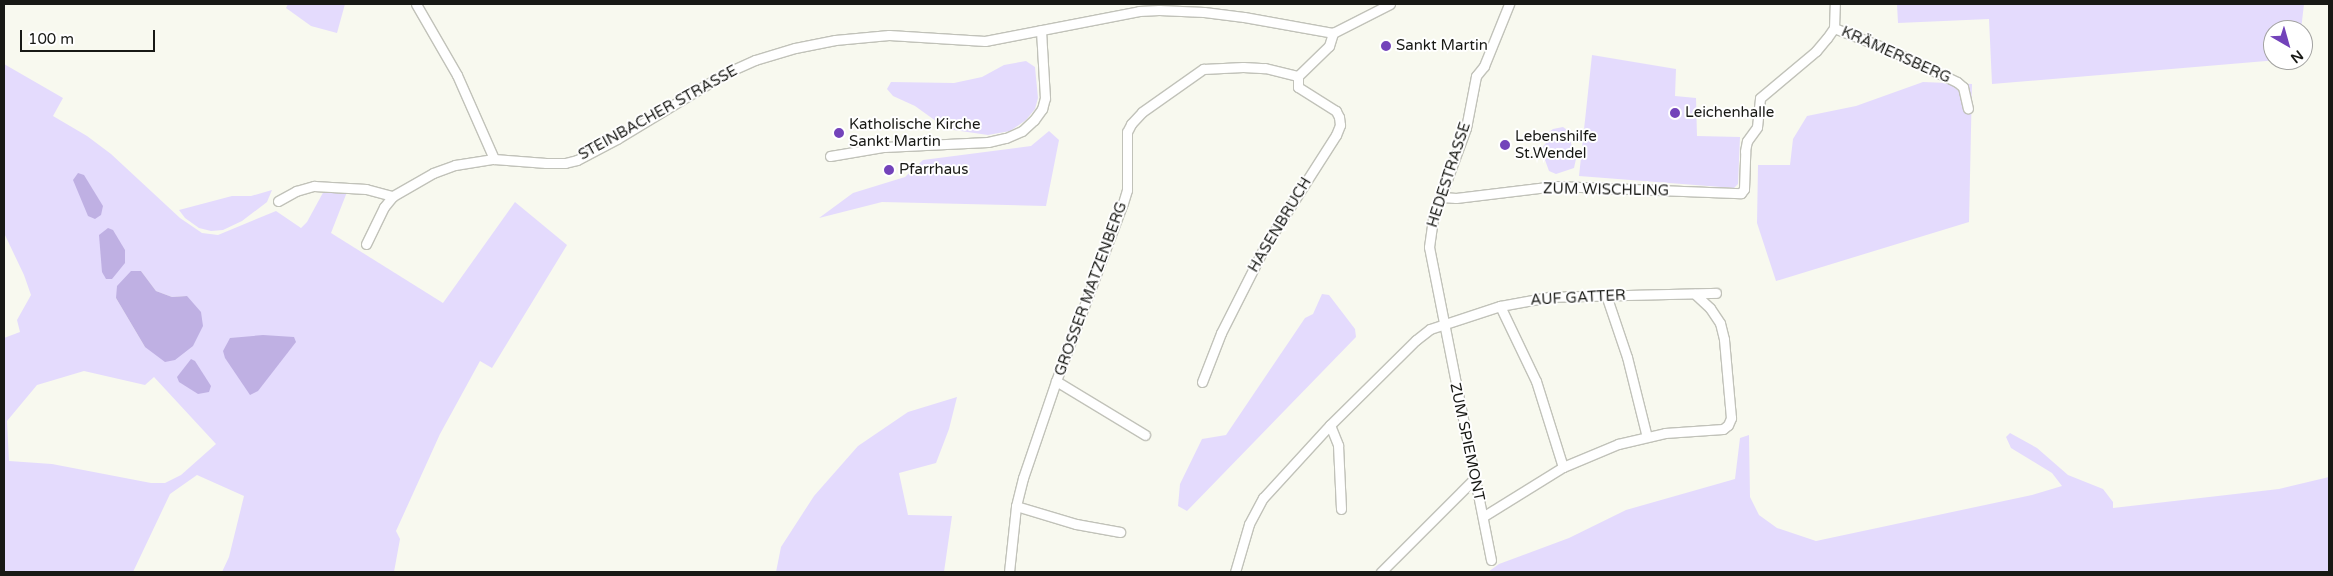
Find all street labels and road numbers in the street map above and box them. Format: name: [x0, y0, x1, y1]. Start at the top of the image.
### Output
street label: KRÄMERSBERG: [1838, 23, 1954, 87]
street label: STEINBACHER STRASSE: [575, 62, 741, 164]
street label: HEDESTRASSE: [1424, 120, 1474, 230]
street label: HASENBRUCH: [1245, 174, 1315, 276]
street label: ZUM WISCHLING: [1543, 180, 1669, 200]
street label: GROSSER MATZENBERG: [1051, 200, 1131, 378]
street label: AUF GATTER: [1530, 287, 1626, 309]
street label: ZUM SPIEMONT: [1446, 381, 1488, 503]

